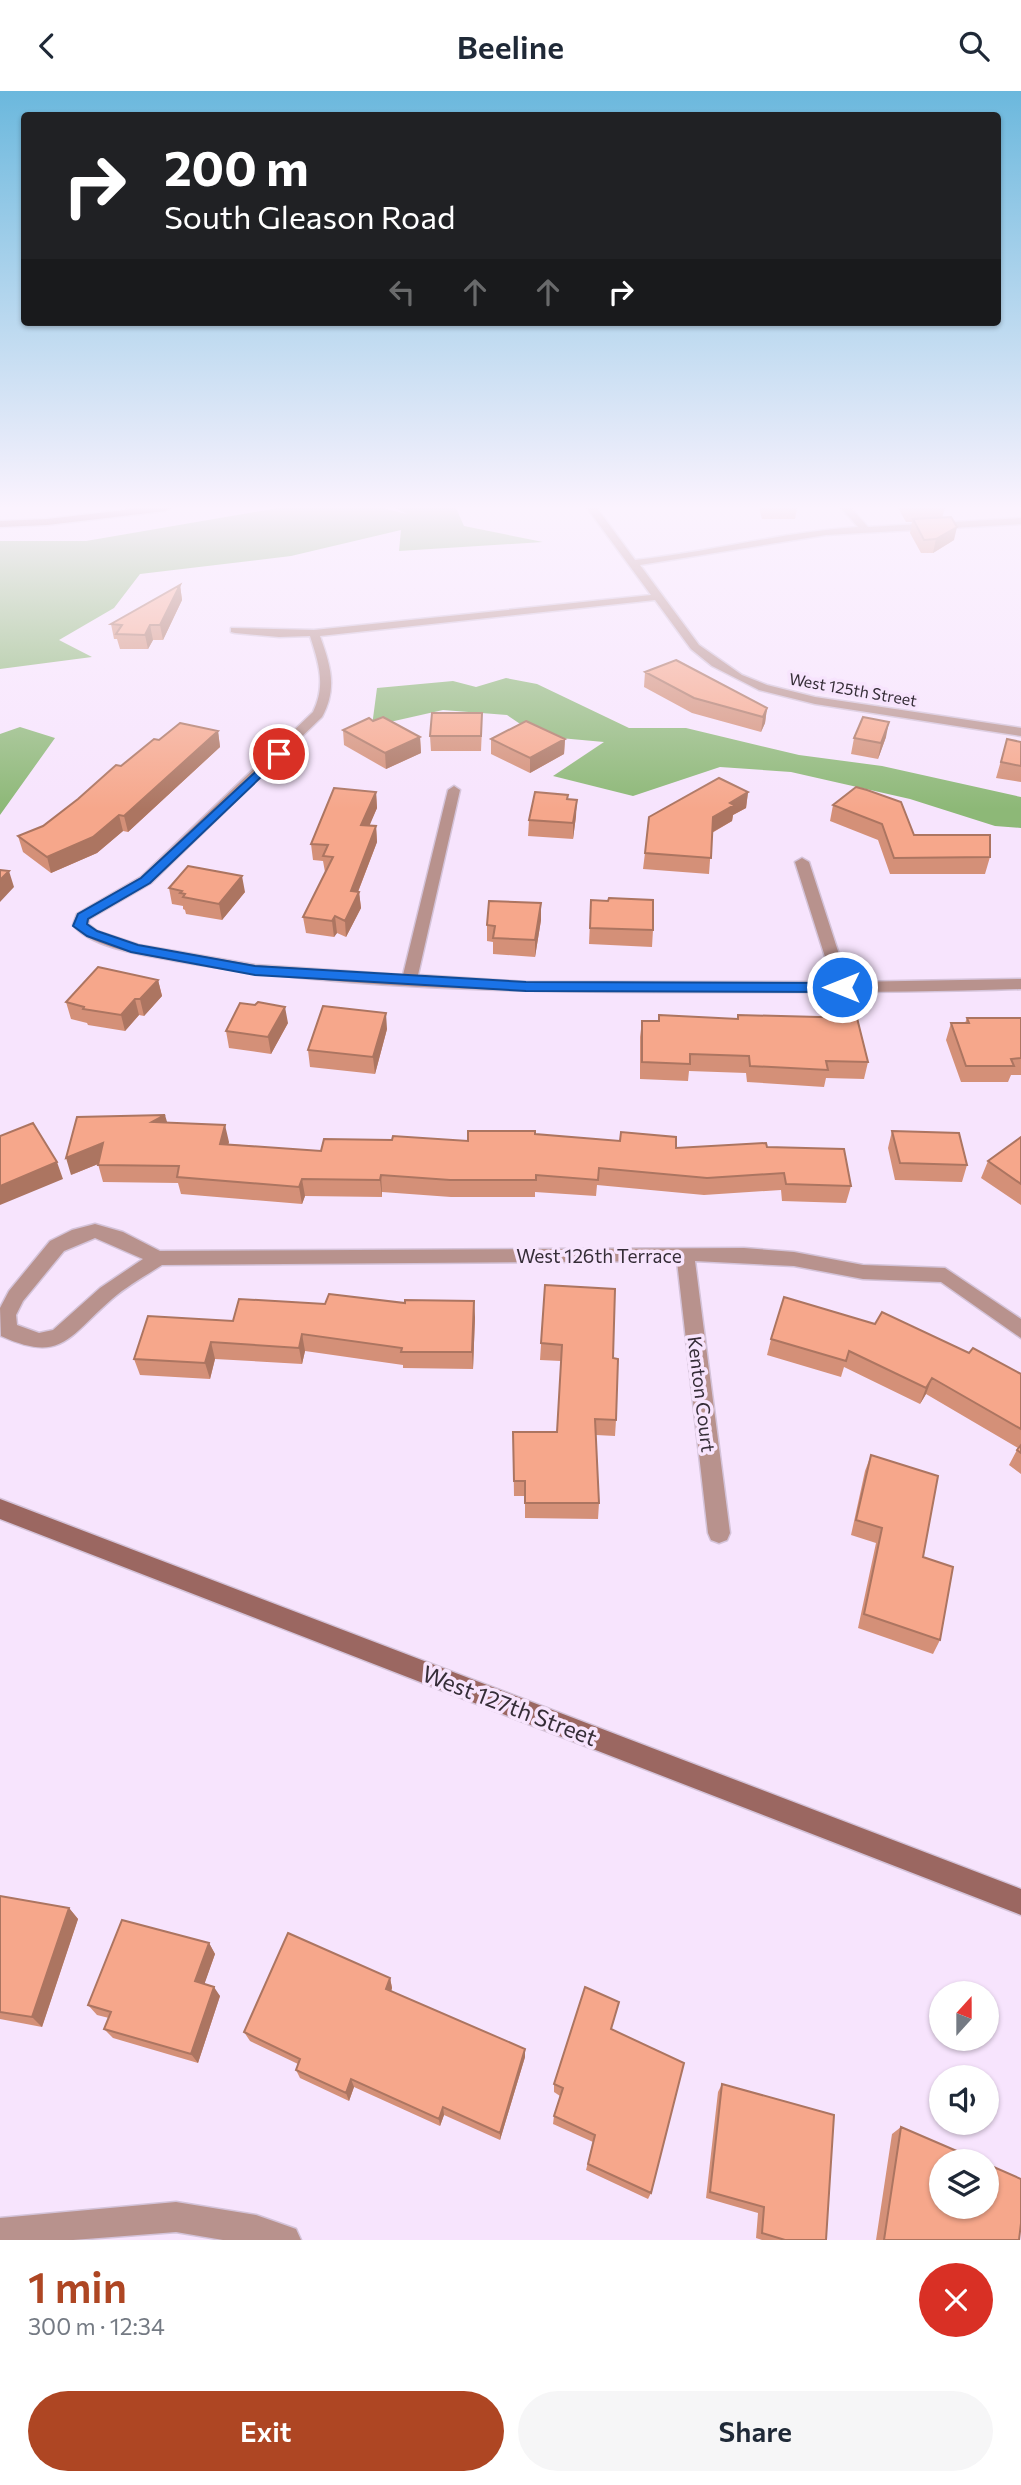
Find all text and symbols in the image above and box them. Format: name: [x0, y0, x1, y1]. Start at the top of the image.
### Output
text: Beeline: [457, 26, 564, 66]
icon: back: [28, 27, 66, 65]
icon: search: [955, 27, 993, 65]
text: 200 m: [164, 136, 309, 196]
icon: right: [49, 140, 140, 231]
text: South Gleason Road: [164, 196, 455, 236]
icon: left: [383, 273, 421, 311]
icon: ahead: [456, 273, 494, 311]
icon: ahead: [529, 273, 567, 311]
icon: right: [602, 273, 640, 311]
street label: West 125th Street: [788, 668, 919, 710]
pin: [249, 724, 309, 784]
icon: arrive: [260, 735, 298, 773]
position arrow: [805, 950, 879, 1024]
street label: West 126th Terrace: [516, 1244, 682, 1267]
street label: Kenton Court: [683, 1335, 721, 1454]
street label: West 127th Street: [419, 1659, 601, 1751]
north arrow: [929, 1981, 999, 2051]
map controls: [929, 1981, 999, 2219]
button: sound: [929, 2065, 999, 2135]
button: layers: [929, 2149, 999, 2219]
text: 1 min: [28, 2260, 127, 2312]
button: close: [919, 2263, 993, 2337]
text: 300 m · 12:34: [28, 2312, 165, 2340]
button: Exit: [28, 2391, 504, 2471]
button: Share: [518, 2391, 993, 2471]

